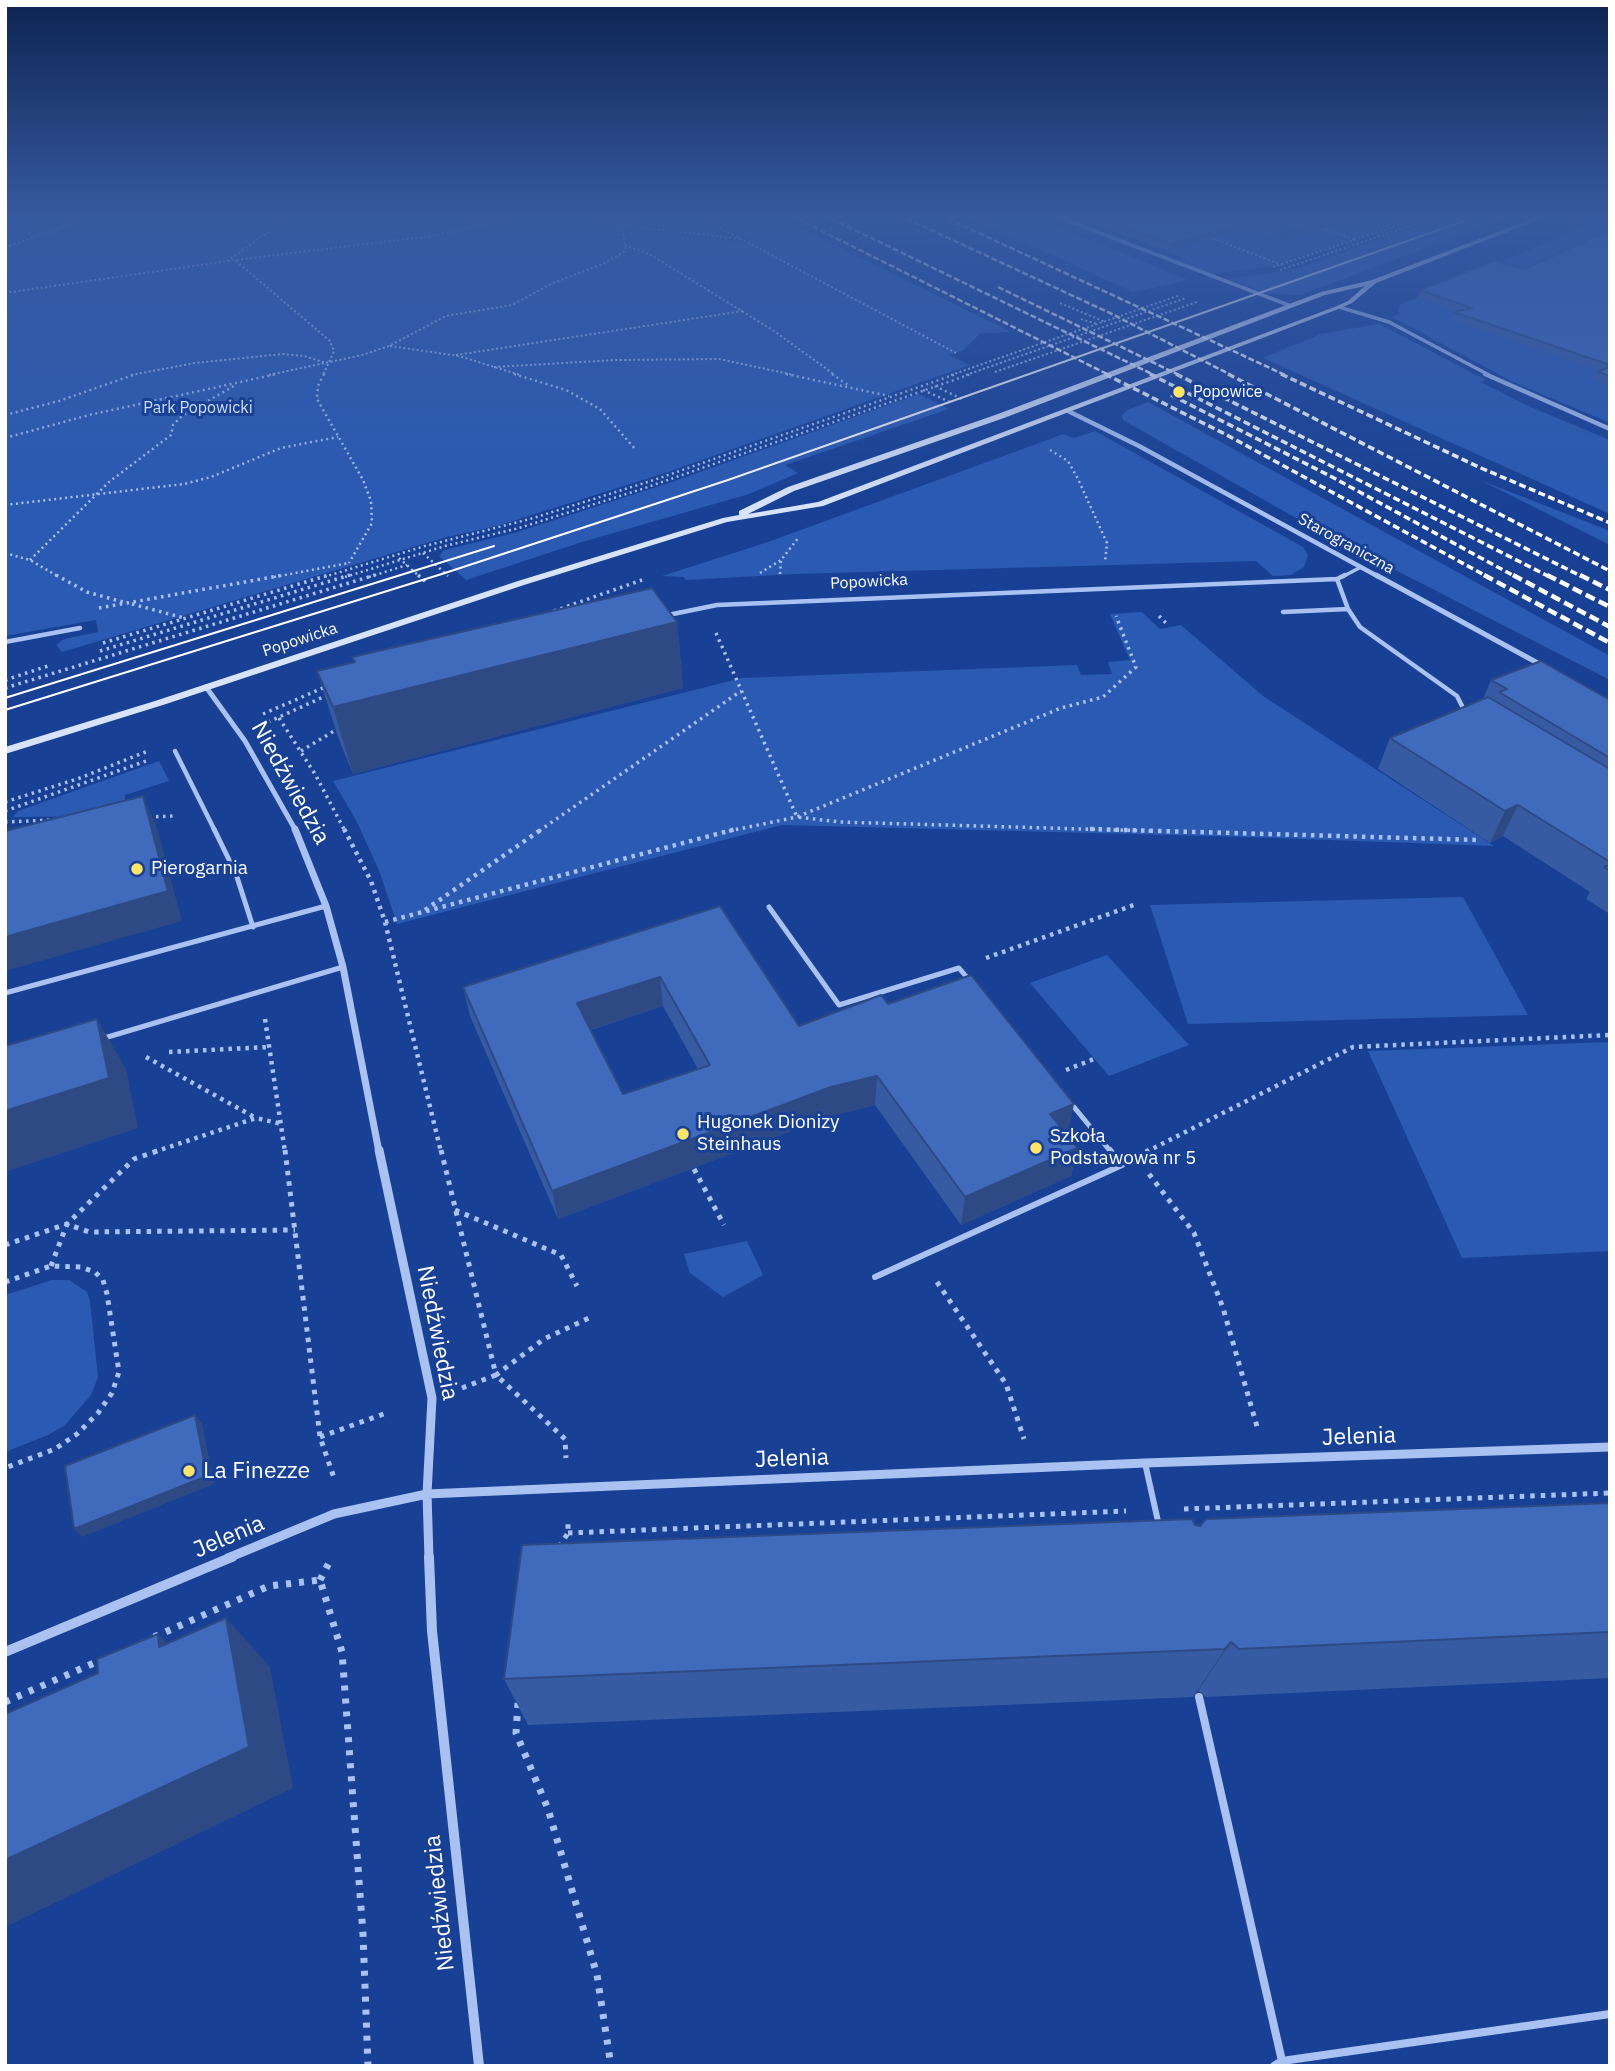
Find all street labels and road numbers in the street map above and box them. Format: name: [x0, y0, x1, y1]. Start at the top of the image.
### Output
street label: Starograniczna: [1294, 510, 1398, 578]
street label: Popowicka: [830, 570, 908, 594]
street label: Popowicka: [260, 619, 340, 661]
street label: Niedźwiedzia: [245, 717, 335, 849]
street label: Niedźwiedzia: [410, 1263, 464, 1403]
street label: Jelenia: [1321, 1422, 1397, 1452]
street label: Jelenia: [754, 1444, 830, 1474]
street label: Jelenia: [189, 1510, 269, 1564]
street label: Niedźwiedzia: [419, 1834, 461, 1972]

